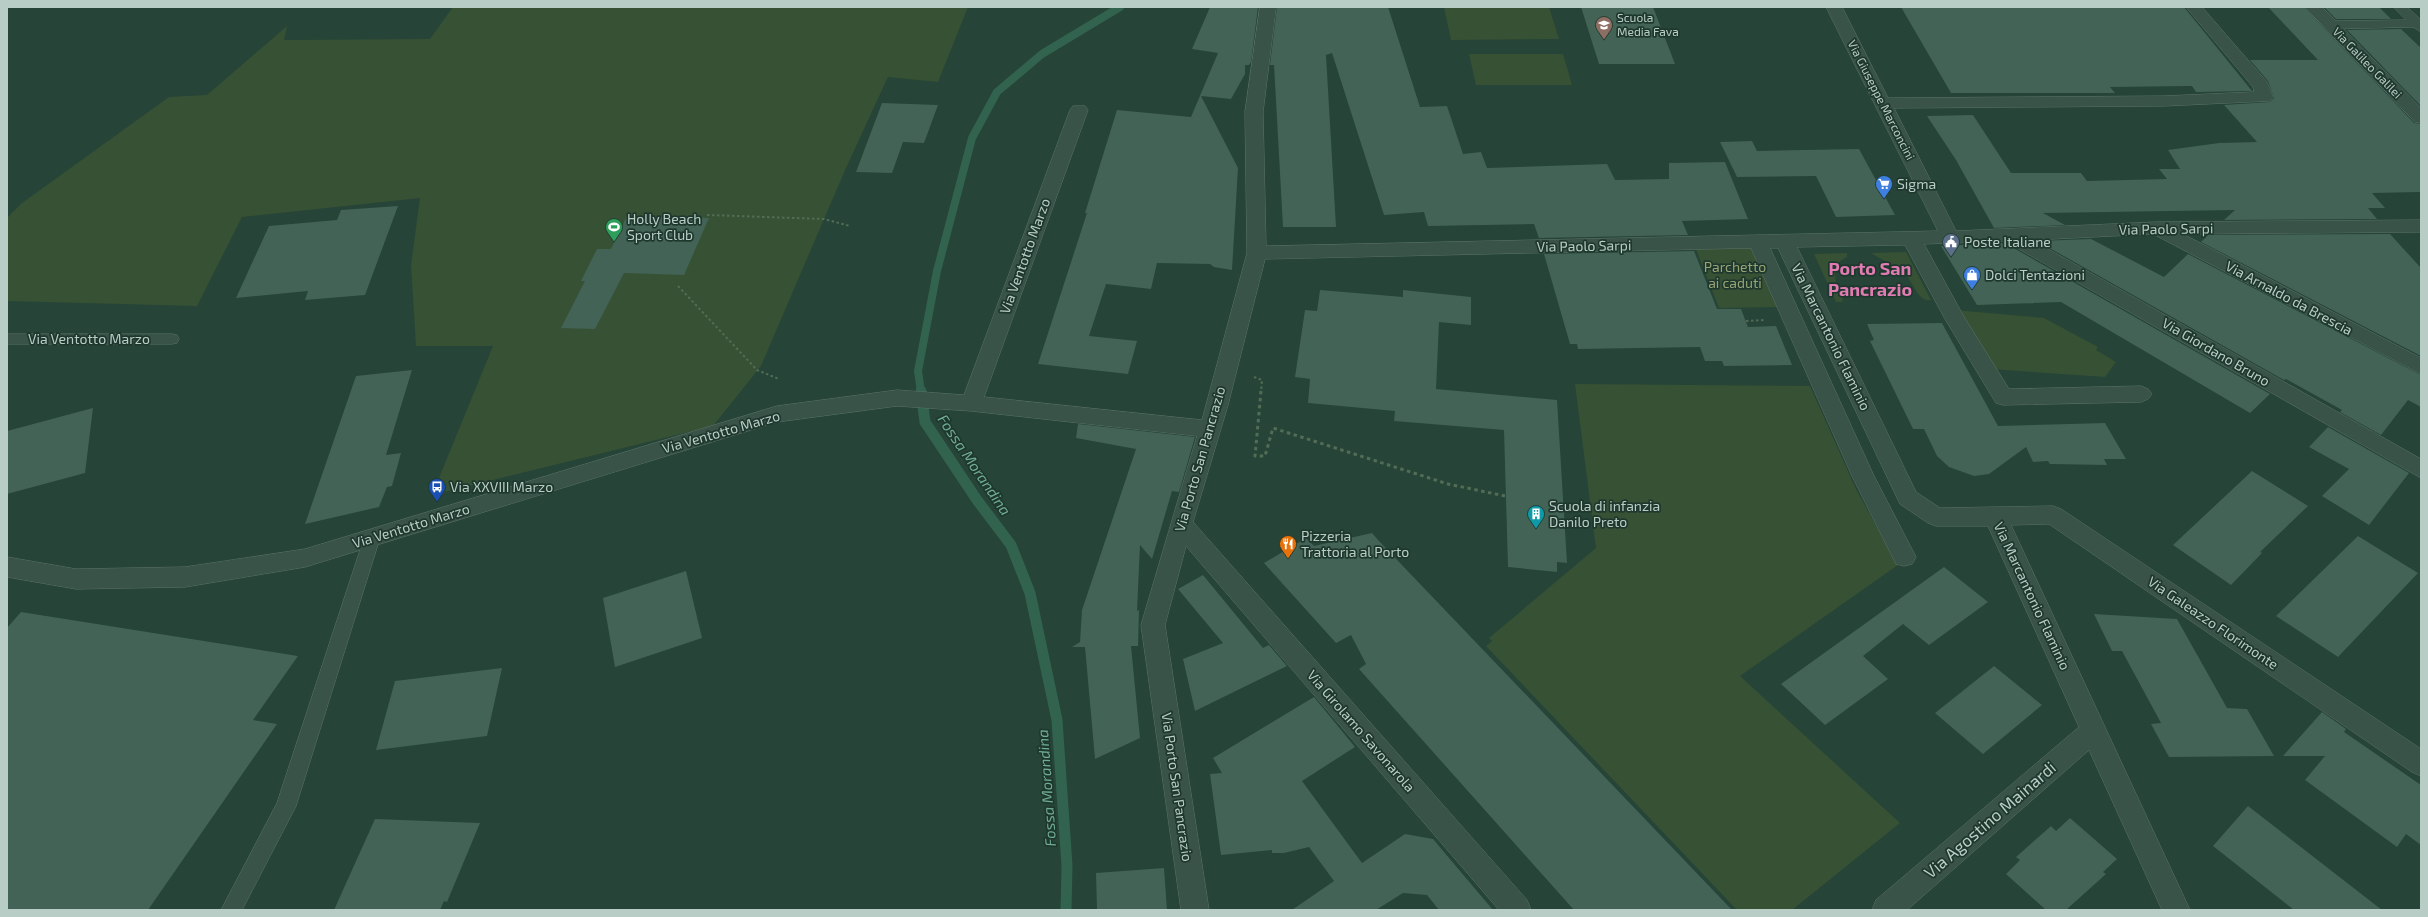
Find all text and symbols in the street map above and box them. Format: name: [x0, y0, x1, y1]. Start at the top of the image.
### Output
place label: Scuola Media Fava: [1617, 10, 1679, 38]
school or university icon: Scuola Media Fava: [1594, 15, 1614, 40]
street label: Via Galileo Galilei: [2330, 24, 2405, 101]
street label: Via Giuseppe Marconcini: [1846, 37, 1918, 162]
supermarket icon: Sigma: [1874, 174, 1894, 199]
place label: Sigma: [1897, 175, 1936, 192]
street label: Via Ventotto Marzo: [996, 196, 1053, 316]
place label: Holly Beach Sport Club: [627, 210, 701, 243]
sports icon: Holly Beach Sport Club: [604, 217, 624, 242]
street label: Via Paolo Sarpi: [2119, 219, 2213, 238]
public building icon: Poste Italiane: [1941, 232, 1961, 257]
place label: Poste Italiane: [1964, 233, 2051, 250]
street label: Via Paolo Sarpi: [1537, 236, 1631, 255]
district label: Porto San Pancrazio: [1828, 257, 1912, 300]
street label: Via Arnaldo da Brescia: [2223, 257, 2356, 338]
park label: Parchetto ai caduti: [1704, 258, 1766, 291]
street label: Via Marcantonio Flaminio: [1788, 260, 1875, 413]
shop icon: Dolci Tentazioni: [1962, 265, 1982, 290]
place label: Dolci Tentazioni: [1985, 266, 2085, 283]
street label: Via Giordano Bruno: [2159, 314, 2273, 389]
street label: Via Ventotto Marzo: [28, 330, 150, 347]
street label: Via Porto San Pancrazio: [1171, 384, 1228, 534]
street label: Via Ventotto Marzo: [660, 407, 782, 456]
water label: Fossa Morandina: [934, 411, 1015, 518]
bus stop icon: Via XXVIII Marzo: [427, 477, 447, 502]
place label: Via XXVIII Marzo: [450, 478, 553, 495]
place label: Scuola di infanzia Danilo Preto: [1549, 497, 1660, 530]
street label: Via Ventotto Marzo: [350, 500, 472, 551]
building icon: Scuola di infanzia Danilo Preto: [1526, 504, 1546, 529]
street label: Via Marcantonio Flaminio: [1991, 519, 2074, 673]
place label: Pizzeria Trattoria al Porto: [1301, 527, 1409, 560]
restaurant icon: Pizzeria Trattoria al Porto: [1278, 534, 1298, 559]
street label: Via Galeazzo Florimonte: [2145, 572, 2282, 673]
street label: Via Girolamo Savonarola: [1304, 666, 1419, 795]
street label: Via Porto San Pancrazio: [1159, 711, 1196, 863]
water label: Fossa Morandina: [1033, 729, 1059, 847]
street label: Via Agostino Mainardi: [1919, 757, 2060, 883]

